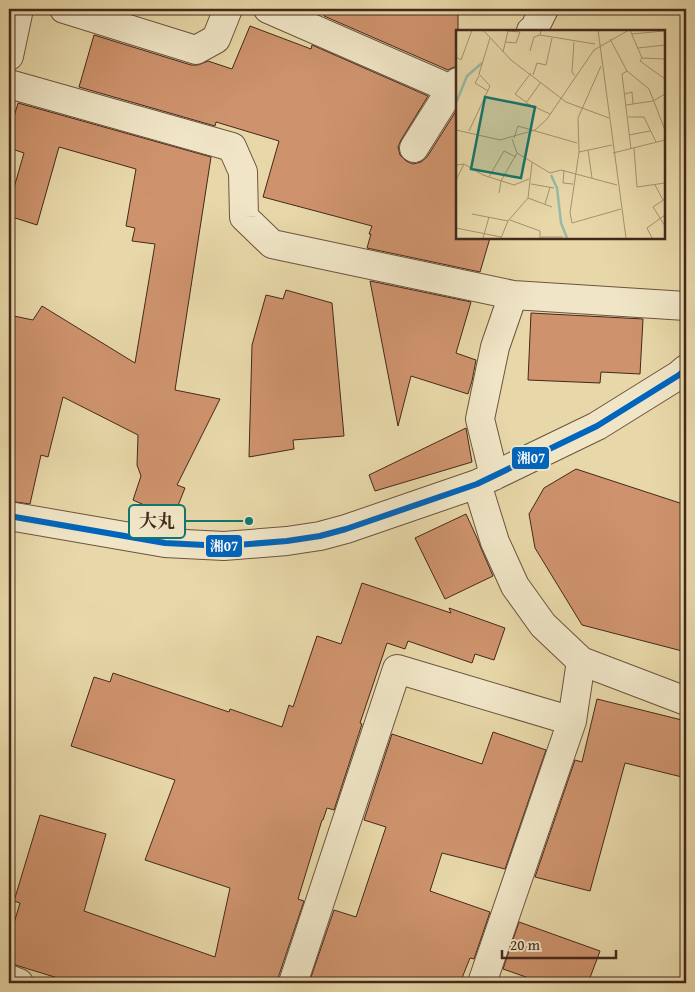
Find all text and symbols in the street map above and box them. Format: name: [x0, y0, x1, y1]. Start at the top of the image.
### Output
inset map: [456, 30, 665, 239]
line badge: 湘07: [511, 446, 550, 470]
text: 湘07: [517, 448, 545, 468]
callout: 大丸: [129, 505, 185, 538]
text: 大丸: [139, 507, 175, 534]
line badge: 湘07: [205, 534, 243, 558]
text: 湘07: [210, 536, 238, 556]
scale bar: [502, 927, 616, 959]
text: 20 m: [510, 934, 541, 955]

